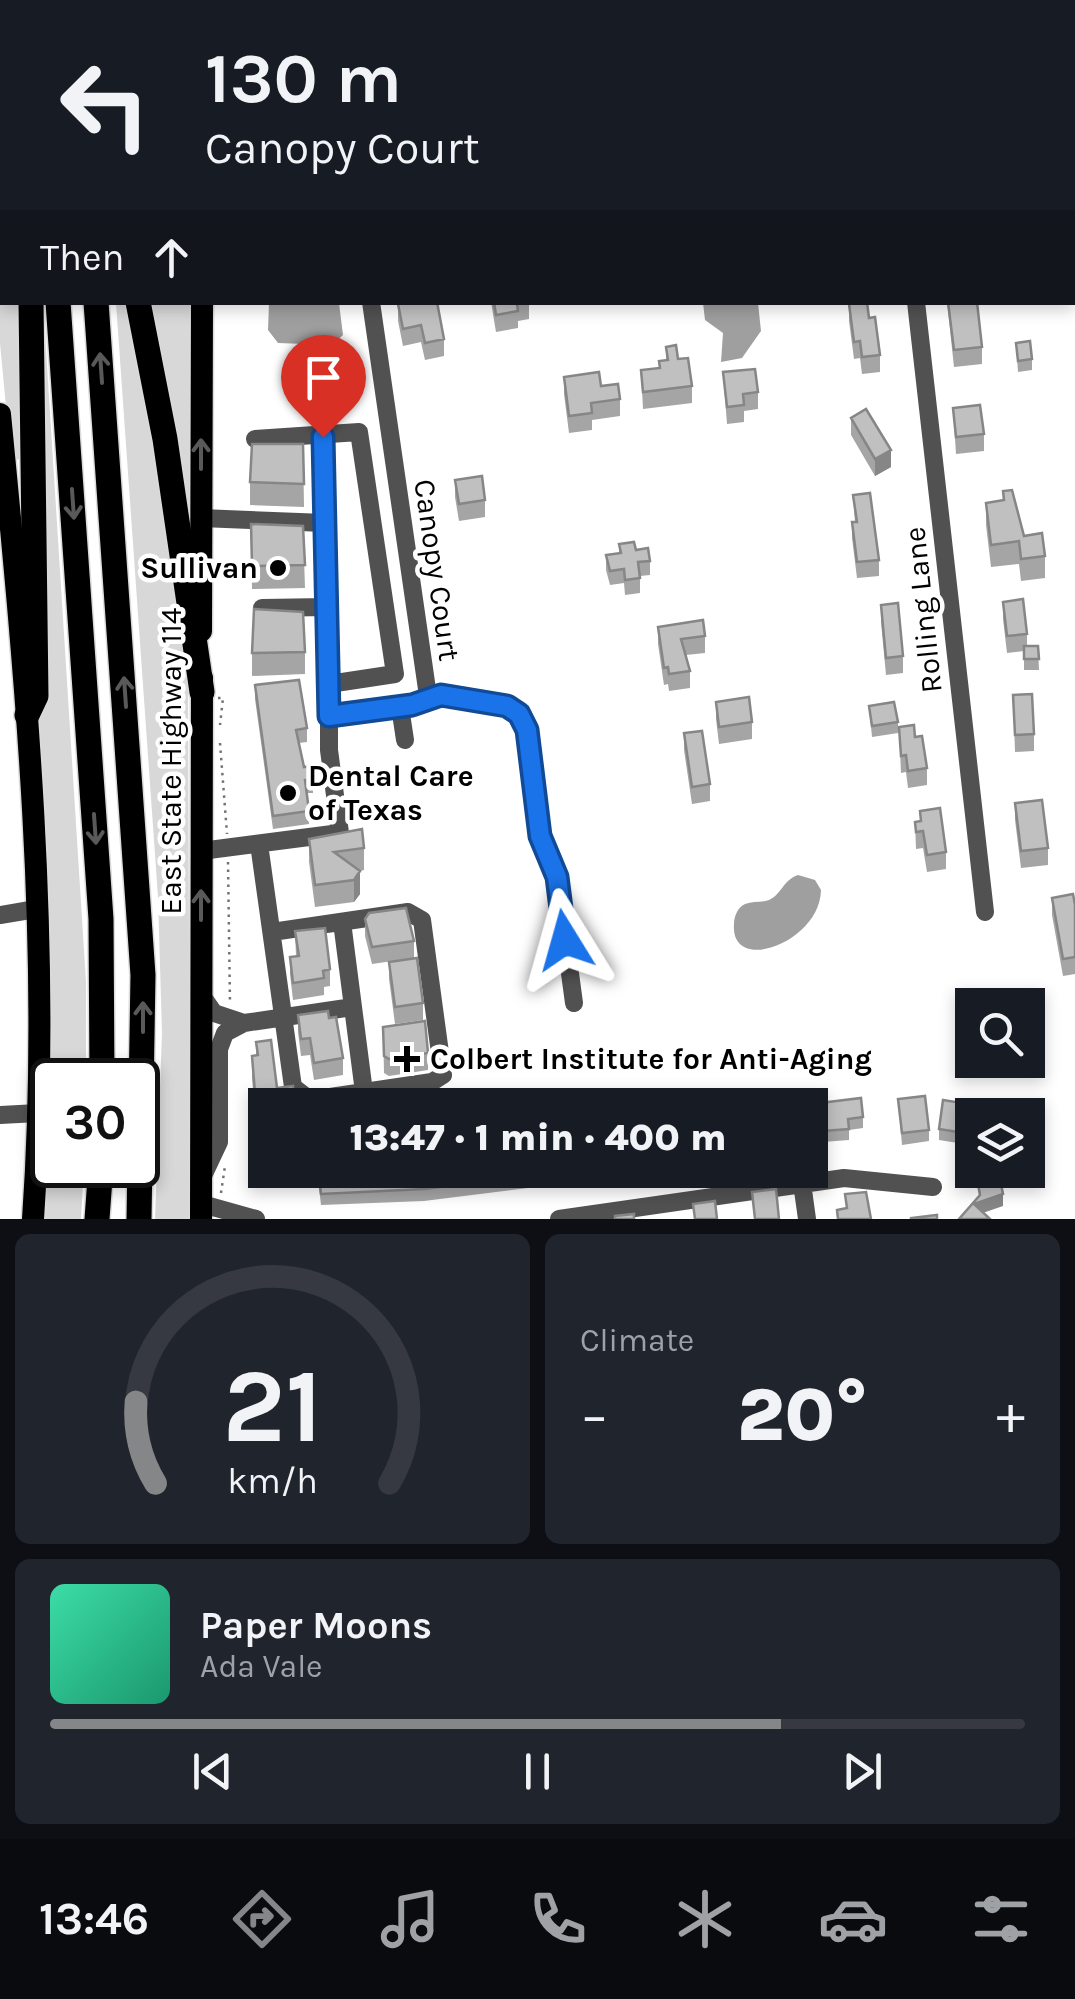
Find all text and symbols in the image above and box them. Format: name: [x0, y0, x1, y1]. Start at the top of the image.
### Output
text: 130 m: [205, 38, 402, 120]
icon: left: [40, 40, 170, 170]
text: Canopy Court: [205, 122, 480, 174]
icon: ahead: [144, 230, 199, 285]
text: Then: [40, 235, 124, 280]
pin: [281, 335, 366, 438]
icon: arrive: [296, 350, 351, 405]
one-way arrow: [91, 353, 110, 385]
one-way arrow: [192, 439, 211, 471]
street label: Canopy Court: [406, 477, 468, 663]
one-way arrow: [63, 488, 82, 520]
street label: Rolling Lane: [896, 525, 950, 695]
place label: Sullivan: [140, 550, 258, 586]
marker: Sullivan: [267, 557, 289, 579]
street label: East State Highway 114: [153, 607, 189, 915]
one-way arrow: [115, 677, 134, 709]
place label: Dental Care of Texas: [308, 758, 474, 828]
marker: Dental Care of Texas: [277, 782, 299, 804]
one-way arrow: [86, 812, 105, 844]
position arrow: [513, 888, 617, 992]
one-way arrow: [192, 890, 211, 922]
map controls: [955, 988, 1045, 1188]
button: search: [955, 988, 1045, 1078]
one-way arrow: [134, 1001, 152, 1034]
place label: Colbert Institute for Anti-Aging: [430, 1041, 872, 1077]
marker: Colbert Institute for Anti-Aging: [394, 1046, 420, 1072]
speed limit sign: 30: [30, 1058, 160, 1188]
button: layers: [955, 1098, 1045, 1188]
text: 13:47 · 1 min · 400 m: [349, 1115, 727, 1160]
text: Climate: [580, 1322, 694, 1359]
text: 21: [223, 1346, 323, 1467]
text: 20°: [737, 1371, 868, 1459]
text: −: [580, 1383, 609, 1447]
text: +: [996, 1383, 1025, 1447]
text: km/h: [227, 1460, 318, 1502]
text: Paper Moons: [200, 1603, 432, 1648]
text: Ada Vale: [200, 1648, 323, 1685]
icon: previous: [185, 1744, 240, 1799]
icon: pause: [510, 1744, 565, 1799]
icon: next: [835, 1744, 890, 1799]
icon: directions: [227, 1884, 297, 1954]
icon: music: [375, 1884, 445, 1954]
icon: phone: [523, 1884, 593, 1954]
icon: climate: [670, 1884, 740, 1954]
icon: car: [818, 1884, 888, 1954]
icon: filters: [966, 1884, 1036, 1954]
text: 13:46: [39, 1893, 149, 1945]

